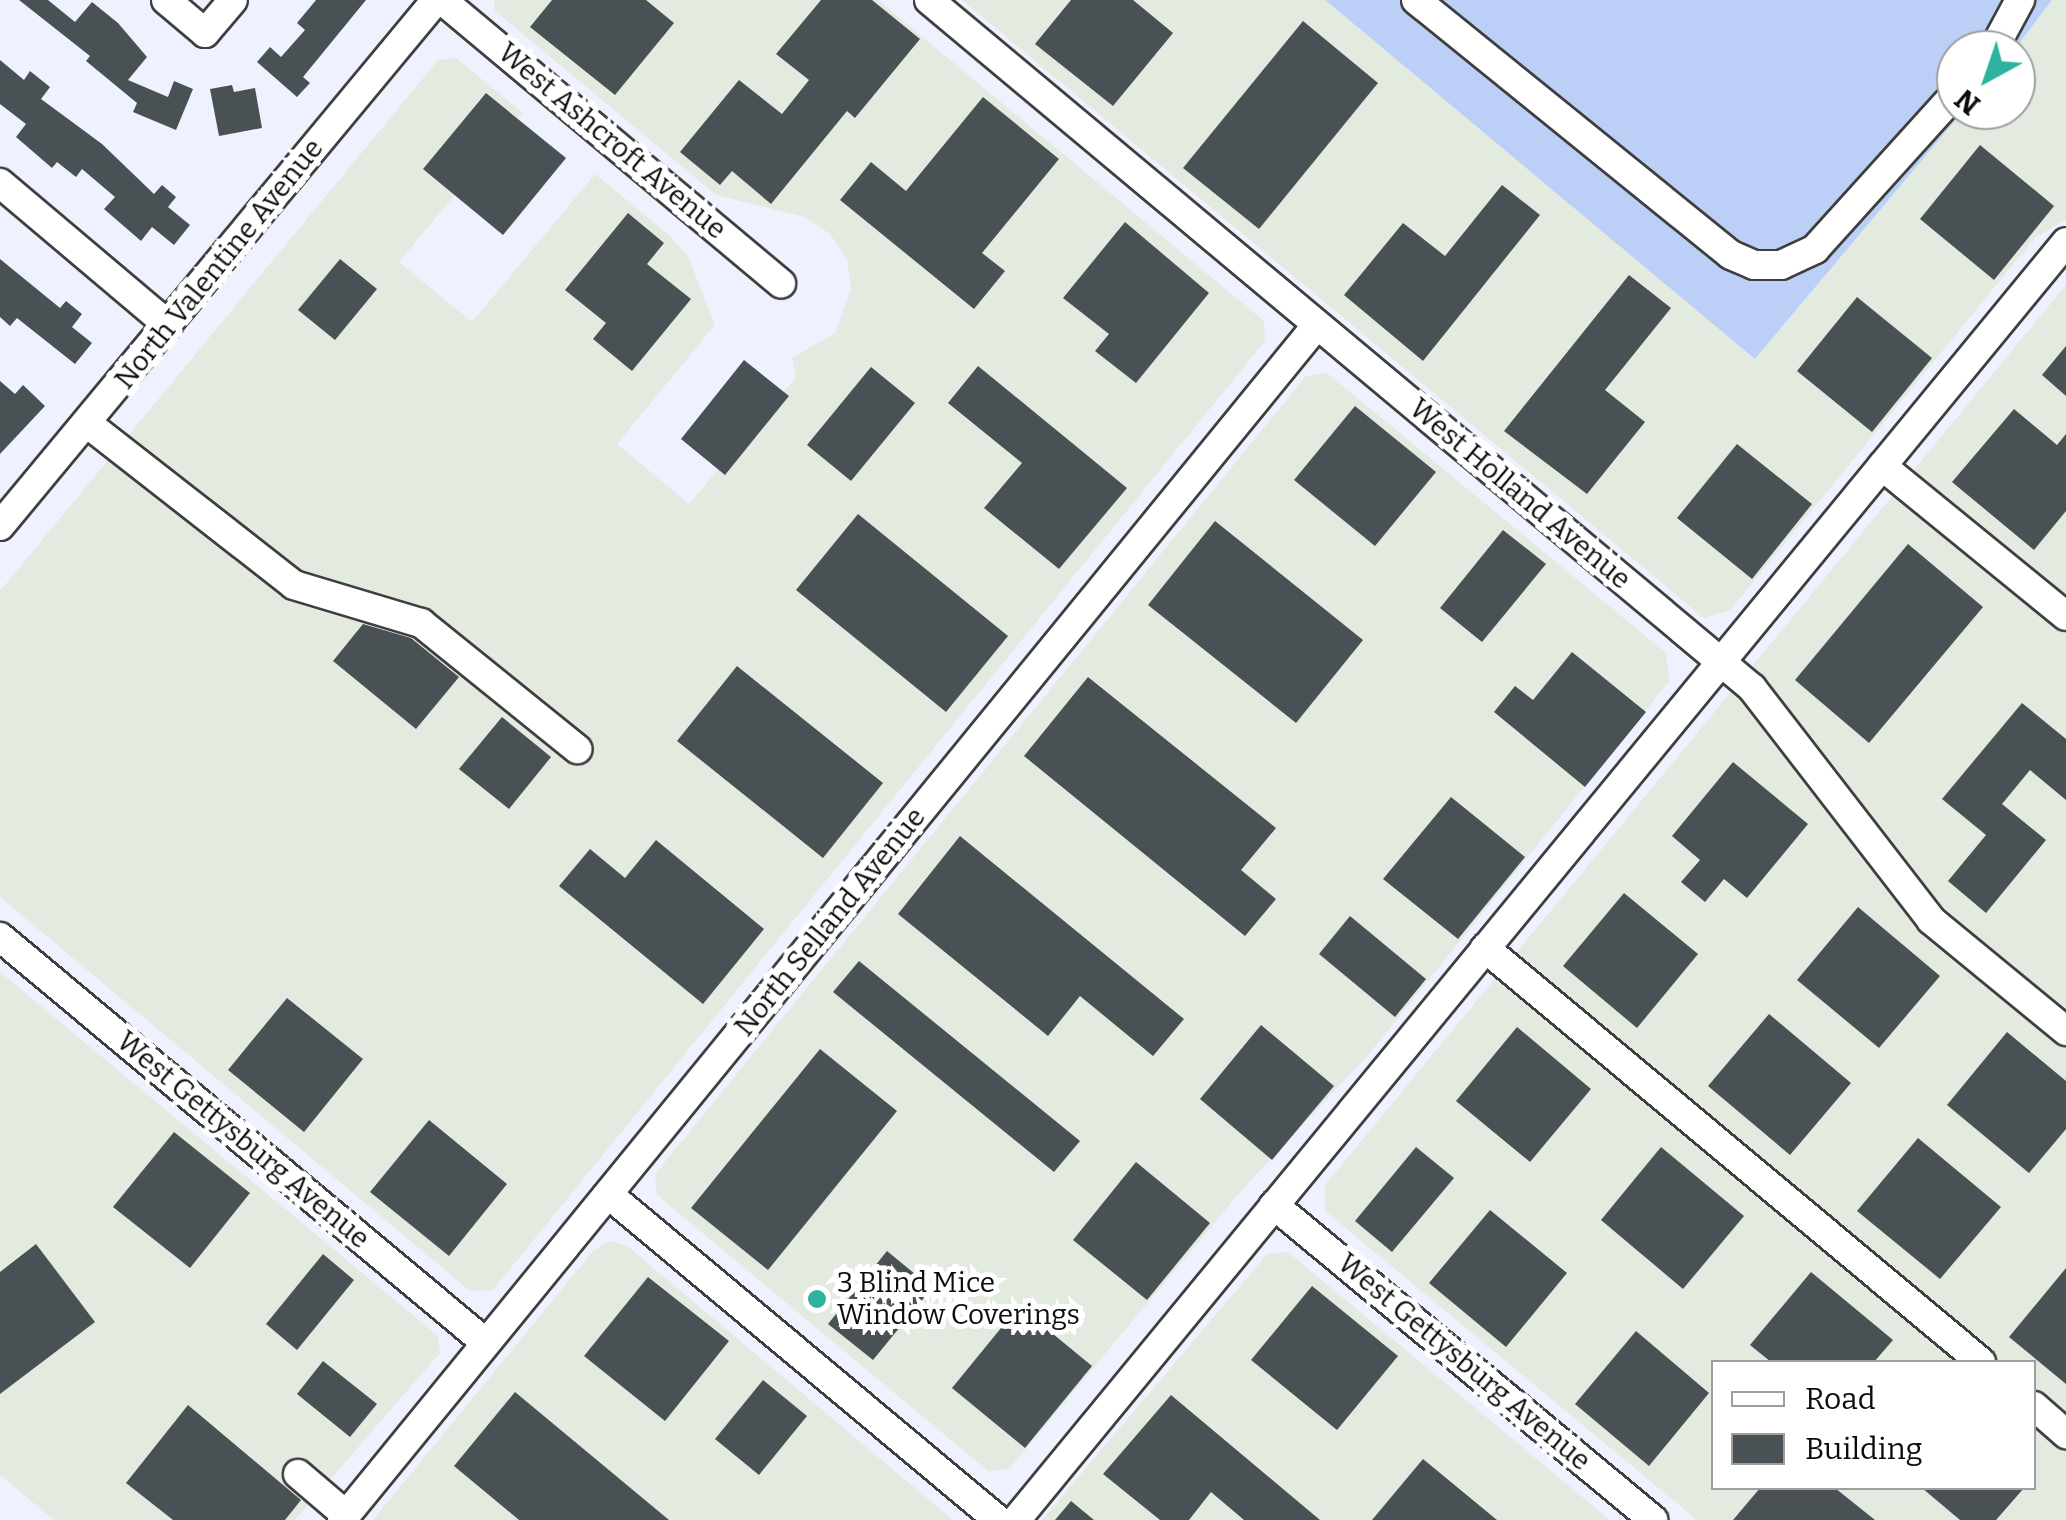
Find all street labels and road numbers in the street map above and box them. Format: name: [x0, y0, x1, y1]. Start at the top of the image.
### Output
street label: West Ashcroft Avenue: [491, 36, 733, 246]
street label: North Valentine Avenue: [108, 132, 330, 396]
street label: West Holland Avenue: [1403, 392, 1637, 596]
street label: North Selland Avenue: [728, 801, 932, 1043]
street label: West Gettysburg Avenue: [110, 1024, 376, 1256]
street label: West Gettysburg Avenue: [1331, 1246, 1597, 1478]

